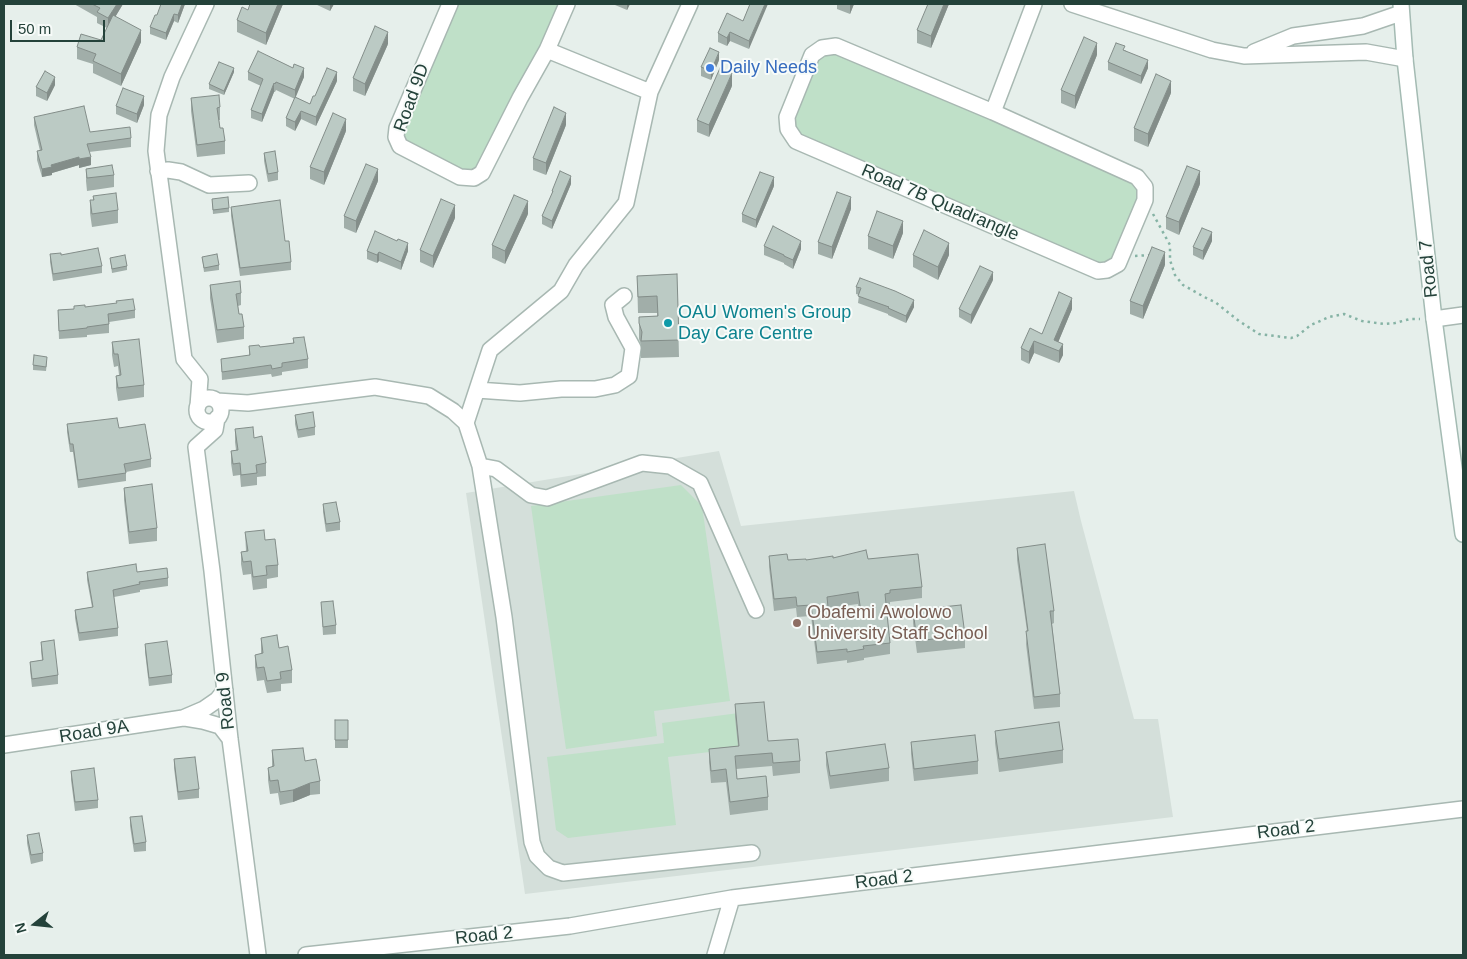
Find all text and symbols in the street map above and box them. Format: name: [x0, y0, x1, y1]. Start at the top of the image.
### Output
scale bar: [12, 10, 108, 42]
text: 50 m: [18, 20, 51, 37]
place label: Daily Needs: [720, 57, 817, 79]
street label: Road 9D: [390, 61, 434, 135]
marker: Daily Needs: [704, 62, 716, 74]
street label: Road 7B Quadrangle: [858, 160, 1022, 246]
street label: Road 7: [1415, 239, 1443, 299]
place label: OAU Women's Group Day Care Centre: [678, 302, 851, 344]
marker: OAU Women's Group Day Care Centre: [662, 317, 674, 329]
place label: Obafemi Awolowo University Staff School: [807, 602, 988, 644]
marker: Obafemi Awolowo University Staff School: [791, 617, 803, 629]
street label: Road 9: [212, 671, 240, 731]
street label: Road 9A: [58, 716, 130, 748]
street label: Road 2: [1256, 816, 1316, 844]
street label: Road 2: [854, 866, 914, 894]
north arrow: [10, 899, 60, 949]
text: N: [11, 921, 30, 935]
street label: Road 2: [454, 922, 514, 950]

